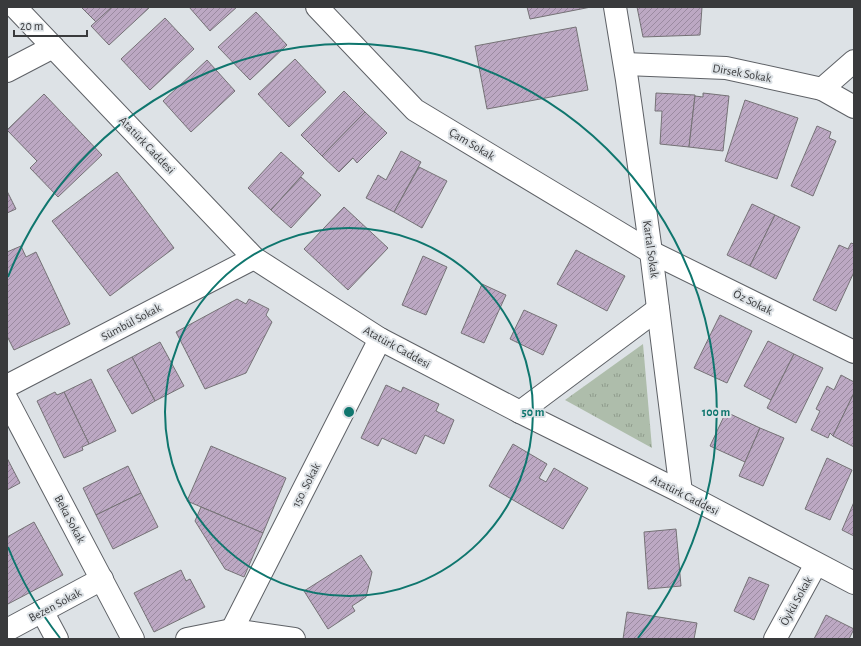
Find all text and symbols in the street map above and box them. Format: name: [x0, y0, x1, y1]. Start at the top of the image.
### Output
scale bar: [14, 12, 87, 38]
text: 20 m: [20, 20, 43, 32]
street label: Dirsek Sokak: [712, 62, 773, 84]
street label: Atatürk Caddesi: [117, 114, 177, 176]
street label: Çam Sokak: [447, 126, 497, 162]
street label: Kartal Sokak: [641, 220, 661, 279]
street label: Öz Sokak: [731, 286, 775, 317]
street label: Sümbül Sokak: [99, 301, 163, 343]
street label: Atatürk Caddesi: [362, 324, 432, 370]
centre of rings: [342, 405, 356, 419]
text: 50 m: [522, 406, 545, 418]
text: 100 m: [702, 406, 730, 418]
street label: 150. Sokak: [290, 461, 322, 509]
street label: Atatürk Caddesi: [649, 473, 721, 517]
street label: Beka Sokak: [52, 493, 88, 545]
street label: Öykü Sokak: [777, 574, 815, 628]
street label: Bezen Sokak: [27, 586, 84, 624]

